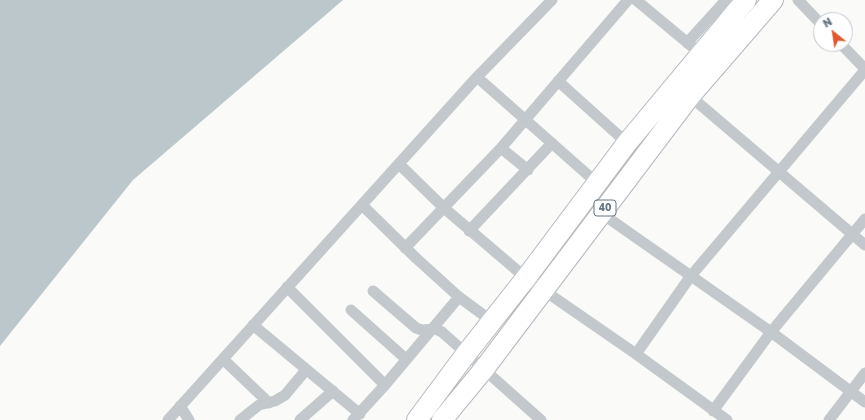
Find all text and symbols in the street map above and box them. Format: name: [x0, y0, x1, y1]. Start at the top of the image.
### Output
north arrow: [813, 12, 853, 52]
text: N: [820, 14, 834, 30]
road number: 40: [594, 200, 616, 216]

